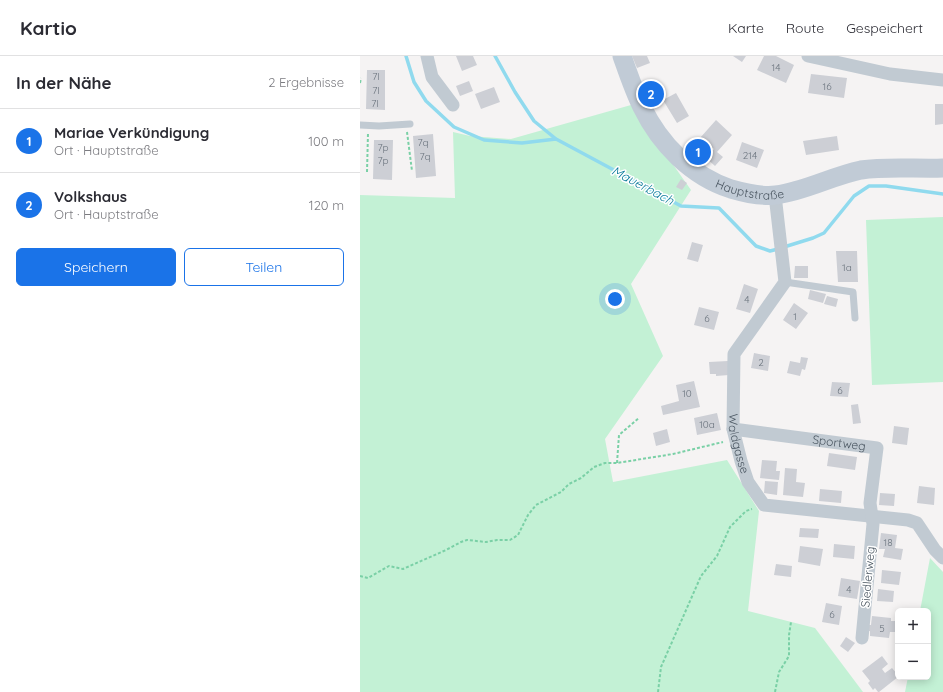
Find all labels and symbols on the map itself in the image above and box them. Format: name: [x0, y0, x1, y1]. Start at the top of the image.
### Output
house number: 14: [772, 61, 780, 74]
house number: 7l: [372, 70, 380, 83]
pin: 2: [638, 79, 664, 109]
house number: 16: [822, 80, 832, 93]
house number: 7l: [372, 84, 380, 97]
house number: 7l: [371, 97, 379, 110]
house number: 7q: [417, 136, 429, 149]
pin: 1: [685, 137, 711, 167]
house number: 7p: [377, 141, 389, 154]
house number: 214: [743, 149, 757, 162]
house number: 7q: [419, 150, 431, 163]
house number: 7p: [377, 154, 389, 167]
water label: Mauerbach: [609, 162, 677, 208]
street label: Hauptstraße: [713, 176, 785, 203]
house number: 1a: [842, 261, 852, 274]
your location: [605, 289, 625, 309]
house number: 4: [744, 293, 750, 306]
house number: 1: [793, 310, 797, 323]
house number: 6: [704, 312, 710, 325]
house number: 2: [758, 356, 764, 369]
house number: 6: [837, 384, 843, 397]
house number: 10: [682, 387, 692, 400]
street label: Waldgasse: [726, 413, 753, 476]
house number: 10a: [699, 418, 715, 431]
street label: Sportweg: [812, 432, 867, 453]
house number: 18: [883, 536, 893, 549]
street label: Siedlerweg: [857, 546, 878, 608]
house number: 4: [846, 583, 852, 596]
house number: 6: [829, 608, 835, 621]
house number: 5: [879, 622, 885, 635]

